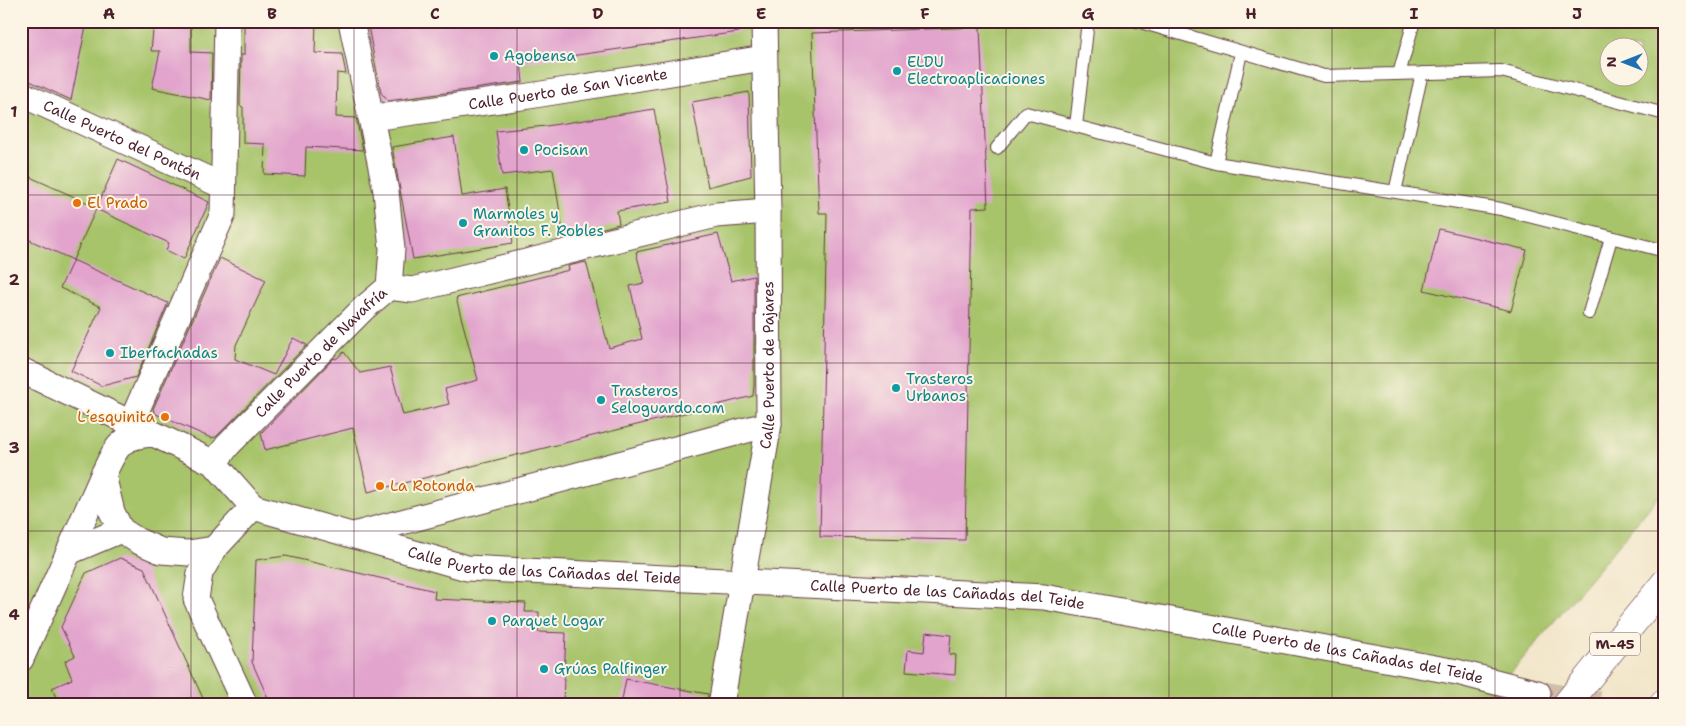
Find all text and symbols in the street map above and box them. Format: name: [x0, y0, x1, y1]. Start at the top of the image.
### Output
text: A: [103, 3, 115, 24]
text: B: [267, 3, 277, 24]
text: C: [430, 3, 440, 24]
text: D: [592, 3, 604, 24]
text: E: [756, 3, 766, 24]
text: F: [920, 3, 930, 24]
text: G: [1082, 3, 1095, 24]
text: H: [1245, 3, 1257, 24]
text: I: [1410, 3, 1419, 24]
text: J: [1572, 3, 1582, 24]
north arrow: [1598, 38, 1648, 88]
place label: Agobensa: [504, 46, 576, 66]
marker: Agobensa: [488, 50, 500, 62]
place label: ELDU Electroaplicaciones: [907, 52, 1045, 89]
text: N: [1602, 56, 1620, 68]
street label: Calle Puerto de San Vicente: [467, 64, 669, 114]
marker: ELDU Electroaplicaciones: [891, 65, 903, 77]
street label: Calle Puerto del Pontón: [40, 95, 204, 185]
text: 1: [10, 101, 18, 122]
place label: Pocisan: [534, 140, 588, 160]
marker: Pocisan: [518, 144, 530, 156]
place label: El Prado: [87, 193, 148, 213]
marker: El Prado: [71, 197, 83, 209]
place label: Marmoles y Granitos F. Robles: [473, 204, 604, 241]
marker: Marmoles y Granitos F. Robles: [457, 217, 469, 229]
text: 2: [8, 269, 20, 290]
street label: Calle Puerto de Pajares: [755, 281, 779, 450]
street label: Calle Puerto de Navafría: [251, 282, 392, 422]
place label: Iberfachadas: [120, 343, 218, 363]
marker: Iberfachadas: [104, 347, 116, 359]
place label: Trasteros Urbanos: [906, 369, 973, 406]
place label: Trasteros Seloguardo.com: [611, 381, 724, 418]
marker: Trasteros Urbanos: [890, 382, 902, 394]
marker: Trasteros Seloguardo.com: [595, 394, 607, 406]
place label: L´esquinita: [77, 407, 156, 427]
marker: L´esquinita: [159, 411, 171, 423]
text: 3: [8, 437, 20, 458]
place label: La Rotonda: [390, 476, 475, 496]
marker: La Rotonda: [374, 480, 386, 492]
street label: Calle Puerto de las Cañadas del Teide: [405, 542, 681, 589]
street label: Calle Puerto de las Cañadas del Teide: [810, 575, 1087, 614]
text: 4: [8, 604, 20, 625]
place label: Parquet Logar: [502, 611, 605, 631]
marker: Parquet Logar: [486, 615, 498, 627]
street label: Calle Puerto de las Cañadas del Teide: [1210, 618, 1485, 688]
road number: M-45: [1590, 633, 1640, 656]
place label: Grúas Palfinger: [554, 659, 667, 679]
marker: Grúas Palfinger: [538, 663, 550, 675]

